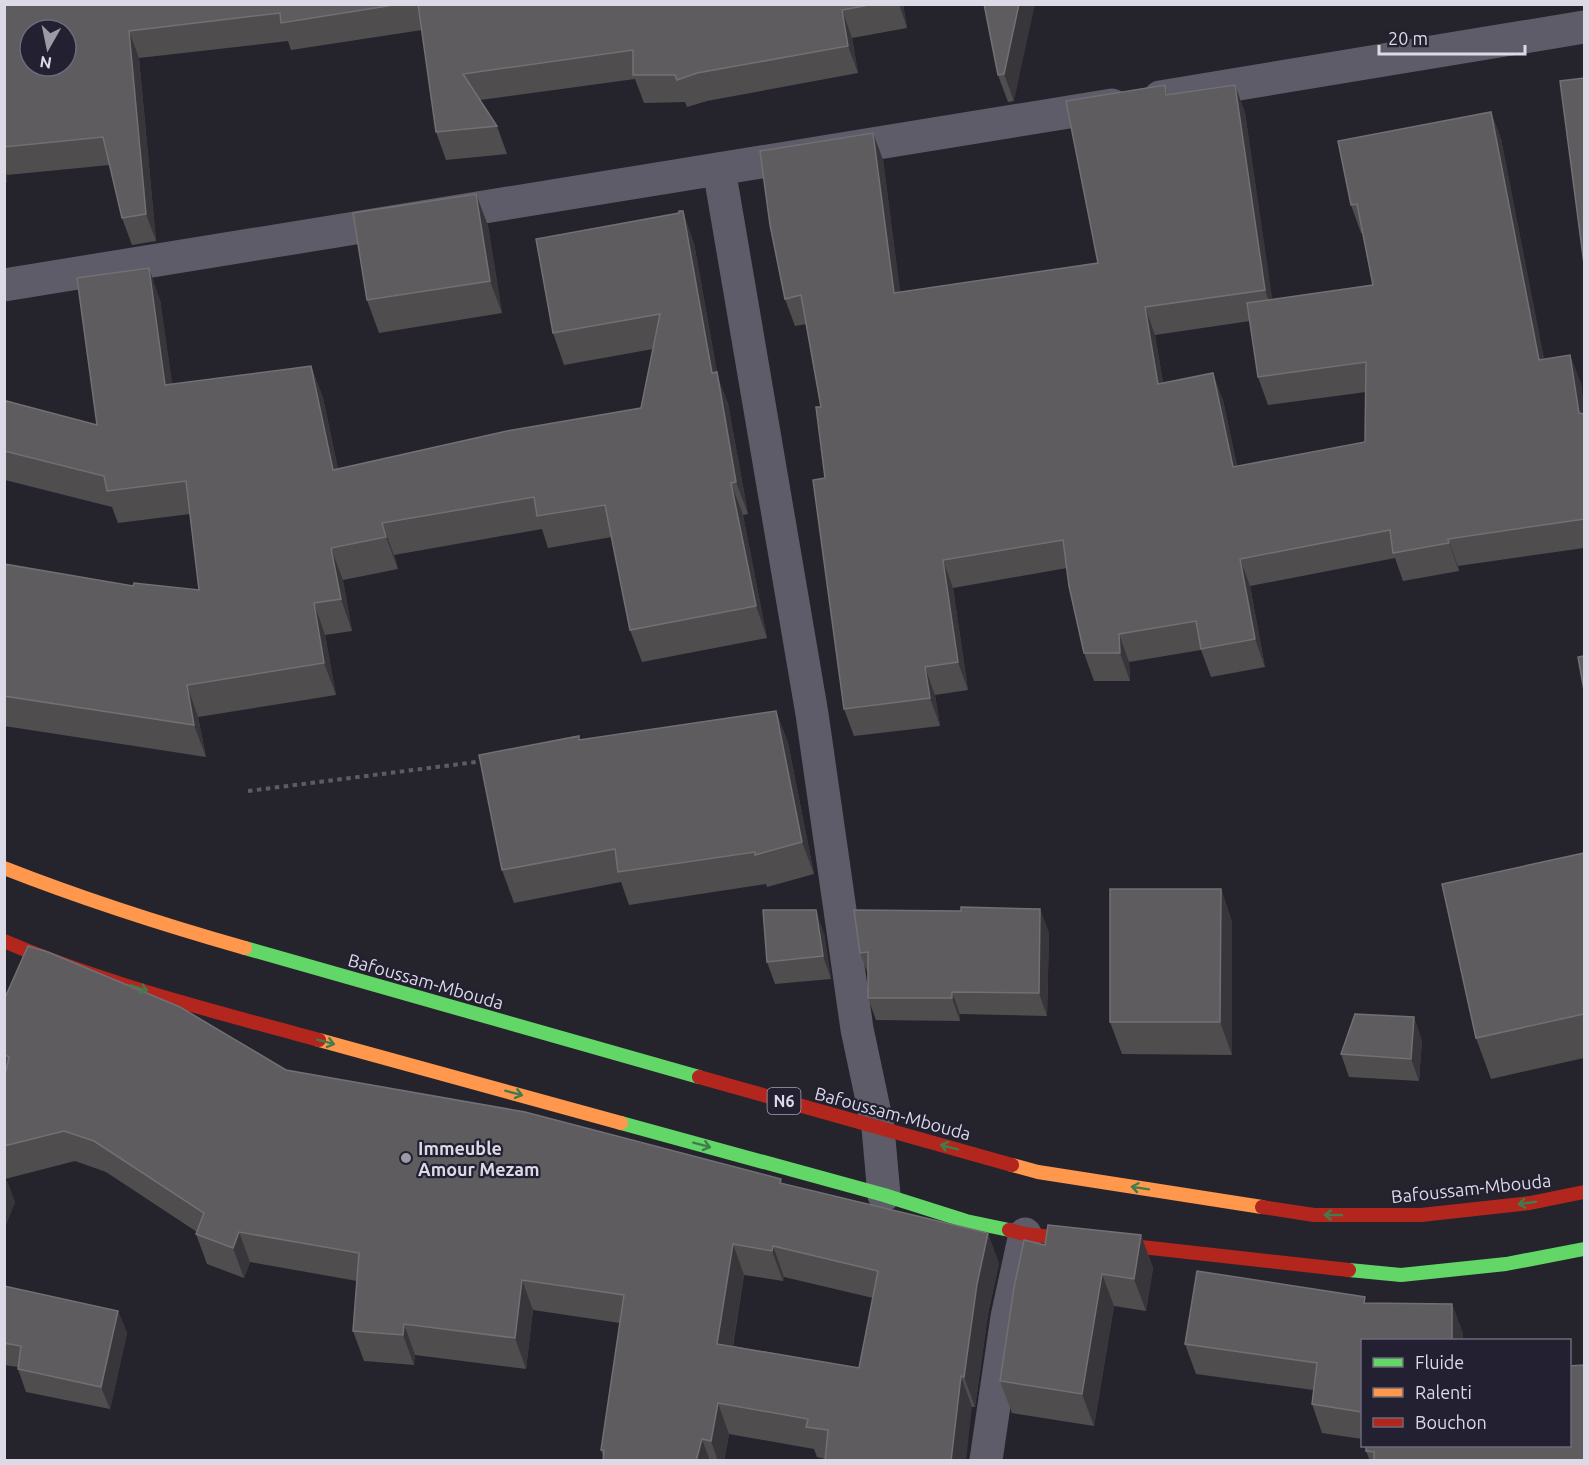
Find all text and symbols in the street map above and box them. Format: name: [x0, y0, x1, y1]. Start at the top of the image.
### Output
north arrow: [18, 18, 78, 78]
scale bar: [1379, 18, 1524, 56]
text: 20 m: [1388, 28, 1428, 48]
text: N: [38, 53, 53, 73]
street label: Bafoussam-Mbouda: [346, 949, 506, 1013]
one-way arrow: [129, 983, 148, 994]
one-way arrow: [316, 1037, 335, 1048]
street label: Bafoussam-Mbouda: [813, 1083, 973, 1143]
one-way arrow: [504, 1088, 523, 1099]
road number: N6: [768, 1088, 800, 1114]
place label: Immeuble Amour Mezam: [418, 1138, 540, 1179]
one-way arrow: [692, 1139, 711, 1151]
one-way arrow: [940, 1141, 959, 1152]
marker: Immeuble Amour Mezam: [399, 1151, 413, 1165]
street label: Bafoussam-Mbouda: [1390, 1170, 1552, 1206]
one-way arrow: [1131, 1182, 1150, 1193]
one-way arrow: [1518, 1198, 1538, 1209]
one-way arrow: [1323, 1209, 1343, 1221]
legend: [1361, 1339, 1571, 1447]
text: Fluide: [1415, 1352, 1464, 1372]
text: Ralenti: [1415, 1382, 1472, 1402]
text: Bouchon: [1415, 1412, 1487, 1432]

